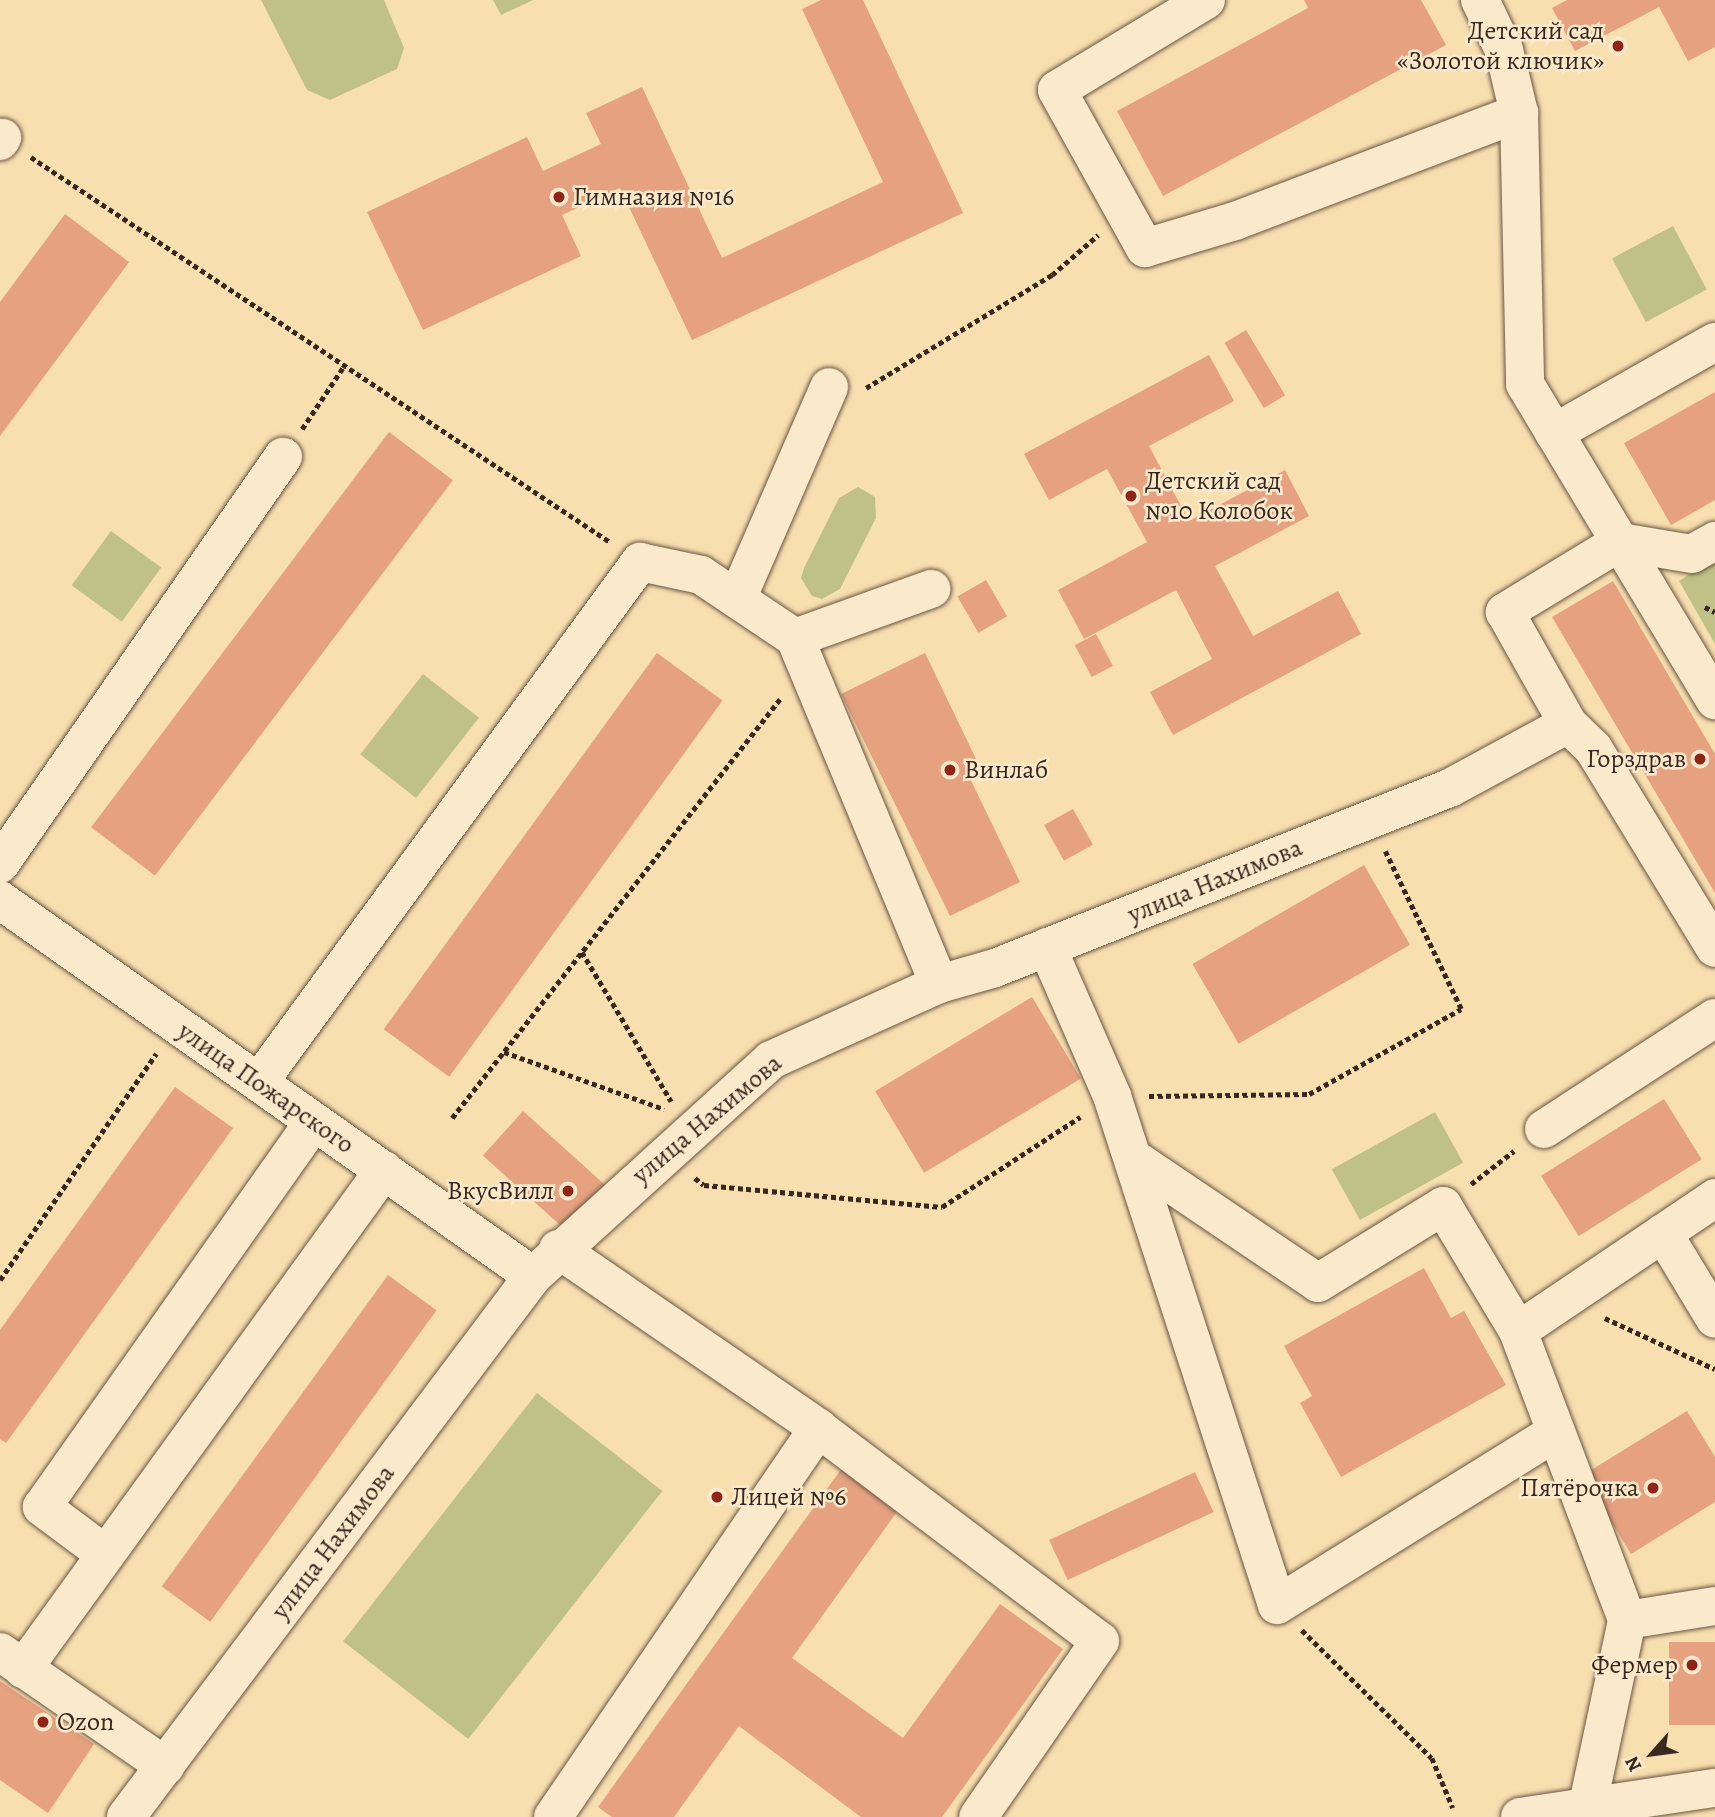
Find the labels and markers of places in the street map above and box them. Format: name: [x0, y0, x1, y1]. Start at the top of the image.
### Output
place label: Детский сад «Золотой ключик»: [1397, 15, 1604, 76]
marker: Детский сад «Золотой ключик»: [1610, 38, 1626, 54]
place label: Гимназия №16: [573, 181, 734, 213]
marker: Гимназия №16: [551, 189, 567, 205]
place label: Детский сад №10 Колобок: [1145, 465, 1293, 526]
marker: Детский сад №10 Колобок: [1123, 488, 1139, 504]
place label: Горздрав: [1586, 743, 1686, 775]
marker: Горздрав: [1692, 751, 1708, 767]
place label: Винлаб: [964, 754, 1048, 786]
marker: Винлаб: [942, 762, 958, 778]
place label: ВкусВилл: [447, 1175, 554, 1207]
marker: ВкусВилл: [560, 1183, 576, 1199]
place label: Пятёрочка: [1520, 1472, 1639, 1504]
marker: Пятёрочка: [1645, 1480, 1661, 1496]
place label: Лицей №6: [731, 1481, 846, 1513]
marker: Лицей №6: [709, 1489, 725, 1505]
place label: Фермер: [1591, 1649, 1678, 1681]
marker: Фермер: [1684, 1657, 1700, 1673]
place label: Ozon: [57, 1706, 114, 1738]
marker: Ozon: [35, 1714, 51, 1730]

